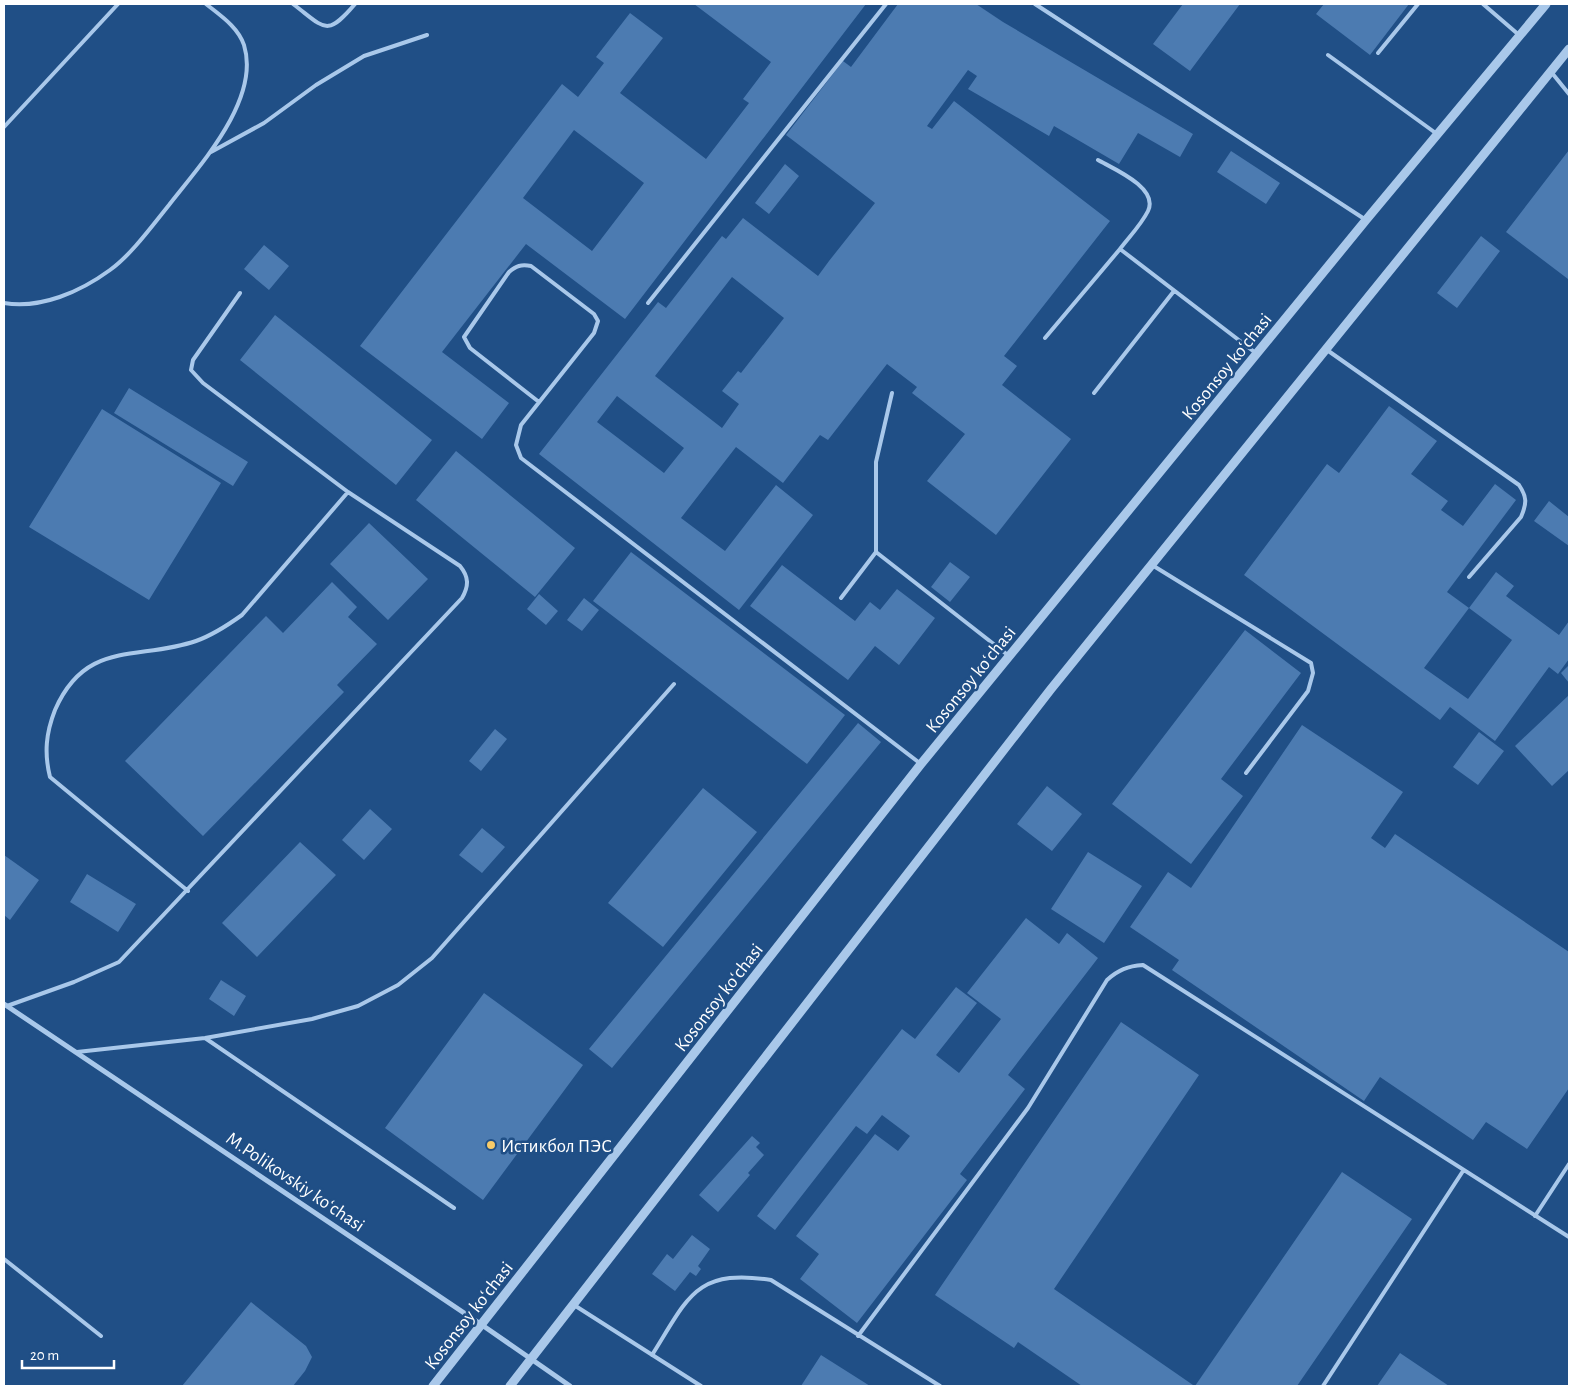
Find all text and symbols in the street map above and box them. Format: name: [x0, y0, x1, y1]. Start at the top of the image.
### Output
street label: Kosonsoy koʻchasi: [1179, 310, 1276, 424]
street label: Kosonsoy koʻchasi: [923, 623, 1020, 737]
street label: Kosonsoy koʻchasi: [671, 940, 767, 1055]
street label: M.Polikovskiy koʻchasi: [222, 1129, 368, 1236]
place label: Истикбол ПЭС: [501, 1137, 612, 1156]
marker: Истикбол ПЭС: [485, 1139, 497, 1151]
street label: Kosonsoy koʻchasi: [421, 1258, 517, 1373]
scale bar: [22, 1338, 115, 1370]
text: 20 m: [30, 1348, 59, 1363]

